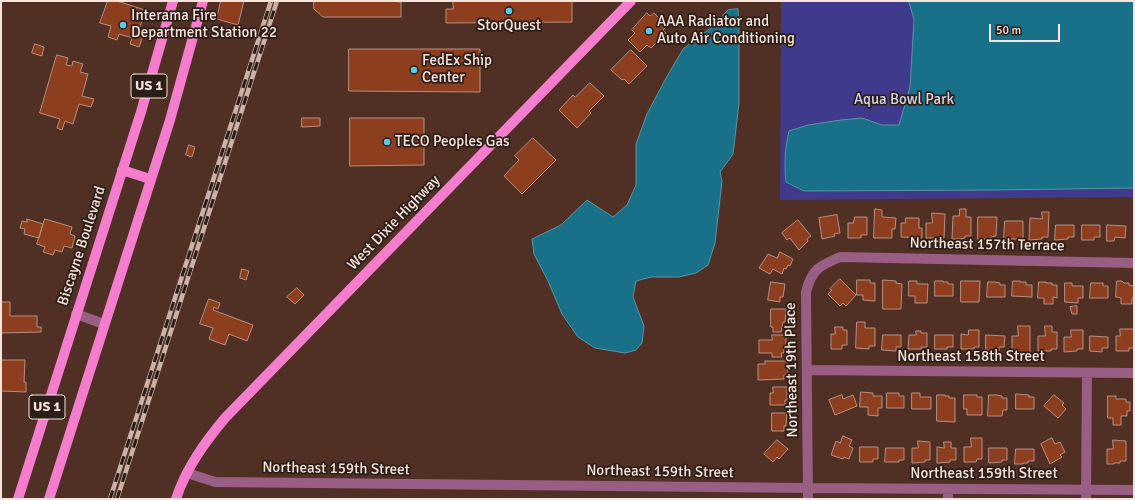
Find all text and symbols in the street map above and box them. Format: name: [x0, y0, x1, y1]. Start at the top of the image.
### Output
marker: StorQuest: [504, 6, 514, 16]
place label: Interama Fire Department Station 22: [131, 7, 277, 42]
place label: AAA Radiator and Auto Air Conditioning: [657, 13, 795, 48]
scale bar: [991, 16, 1062, 42]
place label: StorQuest: [477, 17, 541, 35]
marker: Interama Fire Department Station 22: [118, 20, 128, 30]
text: 50 m: [996, 23, 1021, 38]
marker: AAA Radiator and Auto Air Conditioning: [644, 26, 654, 36]
place label: FedEx Ship Center: [422, 52, 492, 87]
marker: FedEx Ship Center: [409, 65, 419, 75]
road number: US 1: [131, 74, 167, 98]
park label: Aqua Bowl Park: [854, 91, 954, 109]
place label: TECO Peoples Gas: [395, 133, 510, 151]
marker: TECO Peoples Gas: [382, 137, 392, 147]
street label: West Dixie Highway: [344, 172, 444, 274]
street label: Biscayne Boulevard: [54, 184, 110, 308]
street label: Northeast 157th Terrace: [909, 235, 1065, 255]
street label: Northeast 19th Place: [782, 302, 802, 438]
street label: Northeast 158th Street: [897, 348, 1045, 366]
road number: US 1: [29, 395, 65, 419]
street label: Northeast 159th Street: [262, 459, 410, 479]
street label: Northeast 159th Street: [586, 462, 734, 482]
street label: Northeast 159th Street: [910, 465, 1058, 483]

